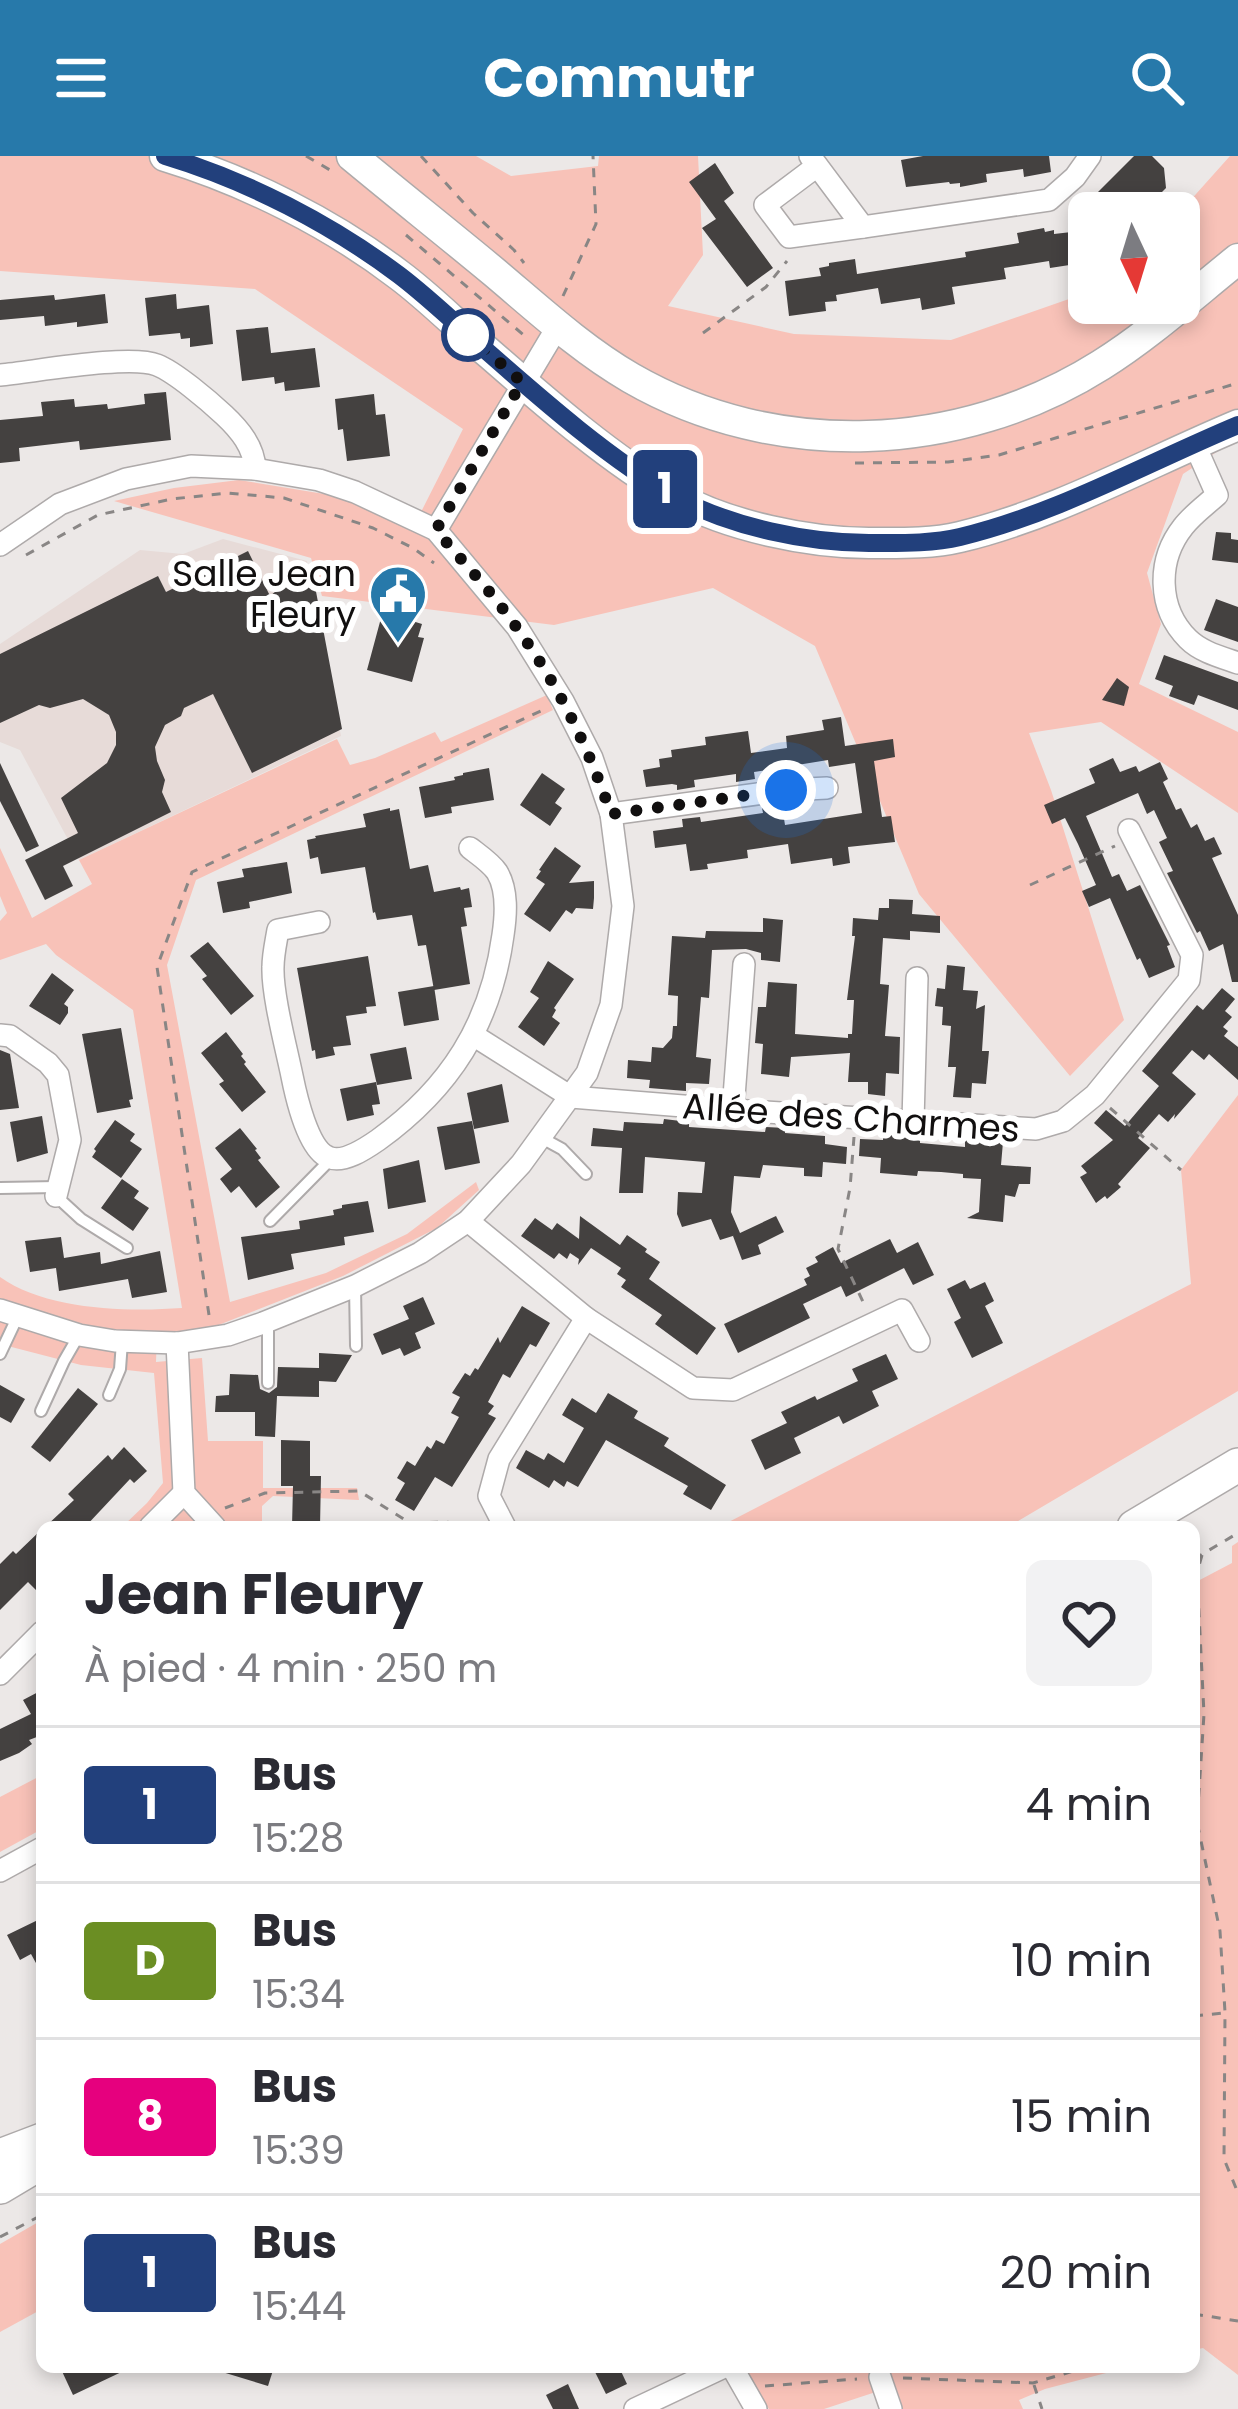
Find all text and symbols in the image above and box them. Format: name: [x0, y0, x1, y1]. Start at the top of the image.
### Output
text: Commutr: [483, 40, 755, 116]
icon: menu: [48, 45, 114, 111]
icon: search: [1124, 45, 1190, 111]
north arrow: [1068, 192, 1200, 324]
map controls: [1068, 192, 1200, 324]
unlabelled marker: [443, 310, 493, 360]
line badge: 1: [626, 450, 704, 528]
text: 1: [657, 459, 673, 518]
place label: Salle Jean Fleury: [172, 548, 356, 640]
public building icon: Salle Jean Fleury: [367, 563, 429, 645]
your location: [756, 760, 816, 820]
street label: Allée des Charmes: [681, 1080, 1021, 1155]
text: Jean Fleury: [84, 1554, 423, 1634]
button: heart: [1026, 1560, 1152, 1686]
text: À pied · 4 min · 250 m: [84, 1641, 497, 1696]
text: Bus: [252, 1743, 337, 1806]
text: 4 min: [1025, 1773, 1152, 1836]
text: 1: [142, 1775, 158, 1834]
text: 15:28: [252, 1811, 344, 1866]
text: Bus: [252, 1899, 337, 1962]
text: 10 min: [1011, 1929, 1152, 1992]
text: D: [135, 1931, 165, 1990]
text: 15:34: [252, 1967, 345, 2022]
text: Bus: [252, 2055, 337, 2118]
text: 15 min: [1011, 2085, 1152, 2148]
text: 8: [136, 2087, 164, 2146]
text: 15:39: [252, 2123, 345, 2178]
text: Bus: [252, 2211, 337, 2274]
text: 20 min: [1000, 2241, 1152, 2304]
text: 1: [142, 2243, 158, 2302]
text: 15:44: [252, 2279, 346, 2334]

